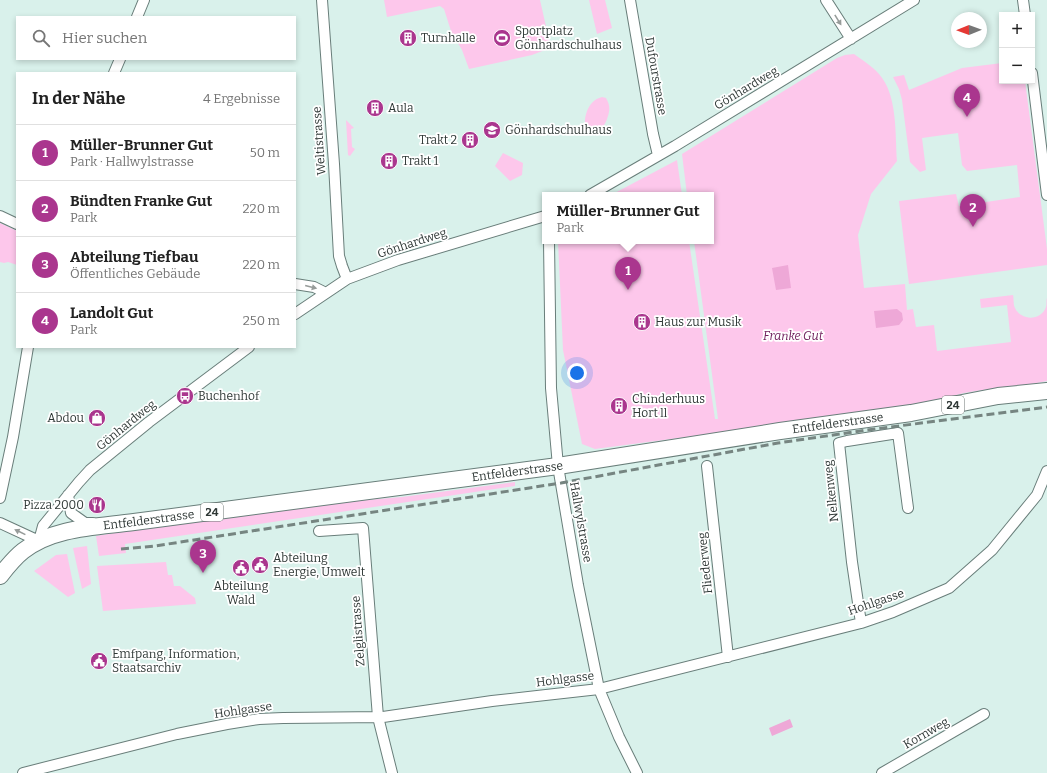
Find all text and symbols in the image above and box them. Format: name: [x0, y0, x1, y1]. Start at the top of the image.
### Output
north arrow: [951, 12, 987, 48]
map controls: [999, 12, 1035, 84]
button: +: [999, 12, 1035, 48]
one-way arrow: [834, 14, 842, 25]
search box: [16, 16, 296, 60]
place label: Sportplatz Gönhardschulhaus: [515, 24, 622, 52]
icon: search: [30, 27, 52, 49]
building icon: Turnhalle: [398, 28, 418, 48]
sports icon: Sportplatz Gönhardschulhaus: [492, 28, 512, 48]
text: Hier suchen: [62, 29, 147, 47]
place label: Turnhalle: [421, 31, 475, 45]
street label: Dufourstrasse: [642, 36, 670, 116]
button: −: [999, 48, 1035, 84]
street label: Gönhardweg: [712, 63, 781, 113]
pin: 4: [954, 84, 980, 117]
text: In der Nähe: [32, 88, 125, 109]
text: 4 Ergebnisse: [203, 91, 280, 106]
building icon: Aula: [365, 98, 385, 118]
place label: Aula: [388, 101, 414, 115]
street label: Weltistrasse: [310, 106, 328, 176]
school or university icon: Gönhardschulhaus: [482, 120, 502, 140]
place label: Gönhardschulhaus: [505, 123, 612, 137]
building icon: Trakt 2: [460, 130, 480, 150]
place label: Trakt 2: [419, 133, 457, 147]
text: Müller-Brunner Gut: [70, 136, 213, 154]
text: 1: [42, 145, 48, 160]
text: 50 m: [250, 145, 280, 160]
building icon: Trakt 1: [379, 151, 399, 171]
text: Park · Hallwylstrasse: [70, 154, 194, 169]
place label: Trakt 1: [402, 154, 439, 168]
text: Bündten Franke Gut: [70, 192, 212, 210]
popup: [542, 192, 714, 244]
pin: 2: [960, 194, 986, 227]
text: 2: [41, 201, 49, 216]
text: 220 m: [243, 201, 280, 216]
text: Müller-Brunner Gut: [556, 202, 700, 220]
text: Park: [70, 210, 97, 225]
text: Park: [556, 220, 584, 235]
street label: Gönhardweg: [376, 225, 449, 261]
text: Abteilung Tiefbau: [70, 248, 198, 266]
text: 3: [41, 257, 49, 272]
text: 220 m: [243, 257, 280, 272]
pin: 1: [615, 257, 641, 290]
text: Öffentliches Gebäude: [70, 266, 200, 281]
one-way arrow: [305, 285, 317, 291]
text: Landolt Gut: [70, 304, 153, 322]
building icon: Haus zur Musik: [632, 312, 652, 332]
text: 4: [41, 313, 49, 328]
text: 250 m: [243, 313, 280, 328]
place label: Haus zur Musik: [655, 315, 742, 329]
text: Park: [70, 322, 97, 337]
park label: Franke Gut: [763, 329, 824, 343]
your location: [567, 363, 587, 383]
bus stop icon: Buchenhof: [175, 386, 195, 406]
place label: Buchenhof: [198, 389, 260, 403]
place label: Chinderhuus Hort ll: [632, 392, 705, 420]
building icon: Chinderhuus Hort ll: [609, 396, 629, 416]
road number: 24: [942, 396, 964, 414]
street label: Gönhardweg: [94, 397, 159, 453]
shop icon: Abdou: [87, 408, 107, 428]
street label: Entfelderstrasse: [791, 410, 884, 436]
place label: Abdou: [47, 411, 85, 425]
street label: Entfelderstrasse: [471, 458, 564, 484]
street label: Nelkenweg: [821, 459, 841, 523]
street label: Hallwylstrasse: [567, 481, 595, 563]
restaurant icon: Pizza 2000: [87, 495, 107, 515]
place label: Pizza 2000: [23, 498, 84, 512]
road number: 24: [201, 503, 223, 521]
street label: Entfelderstrasse: [102, 507, 195, 533]
one-way arrow: [14, 528, 25, 535]
street label: Fliederweg: [695, 531, 715, 595]
pin: 3: [190, 540, 216, 573]
place label: Abteilung Energie, Umwelt: [273, 551, 366, 579]
public building icon: Abteilung Energie, Umwelt: [250, 555, 270, 575]
public building icon: Abteilung Wald: [231, 558, 251, 578]
place label: Abteilung Wald: [214, 579, 269, 607]
street label: Hohlgasse: [846, 586, 906, 618]
street label: Zelglistrasse: [349, 595, 367, 667]
place label: Emfpang, Information, Staatsarchiv: [112, 647, 240, 675]
public building icon: Emfpang, Information, Staatsarchiv: [89, 651, 109, 671]
street label: Hohlgasse: [535, 668, 595, 690]
street label: Hohlgasse: [213, 699, 273, 721]
street label: Kornweg: [901, 714, 951, 752]

